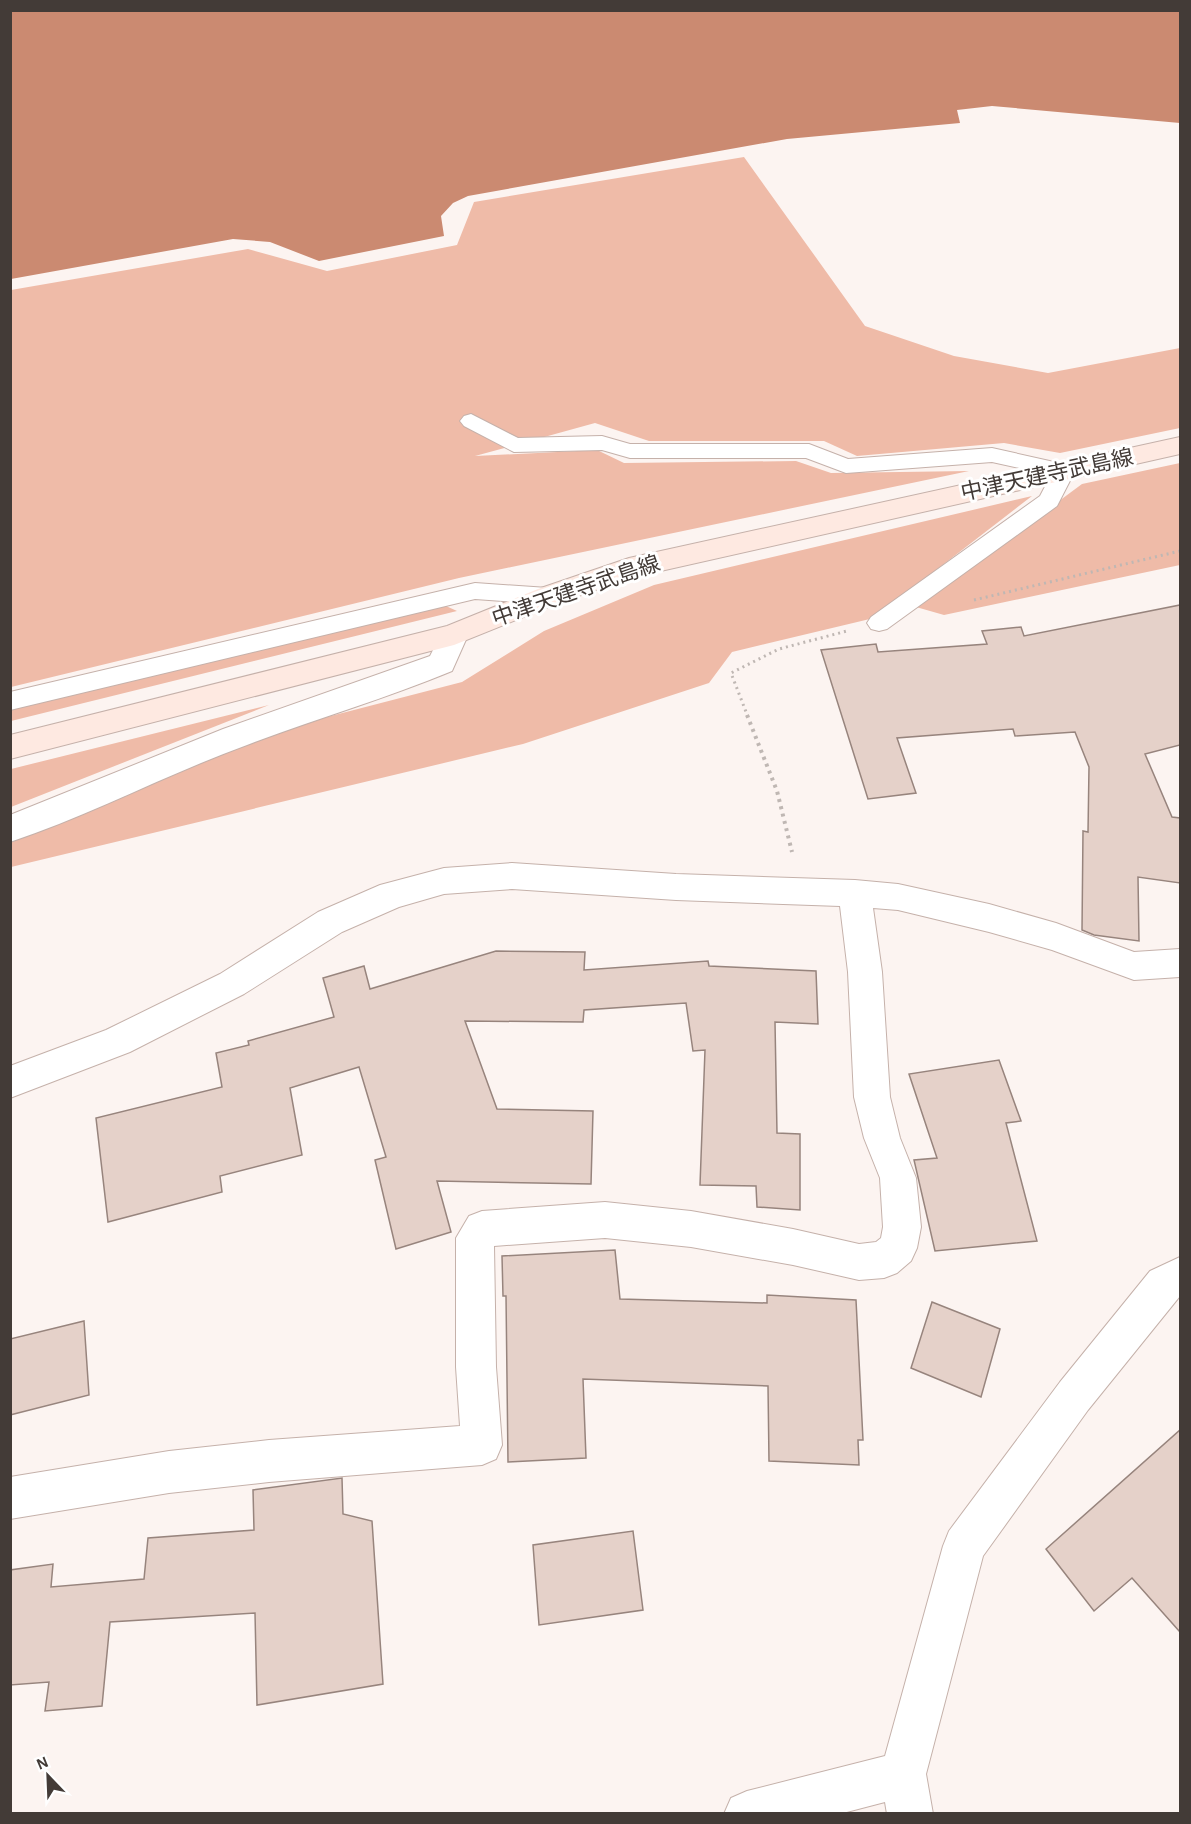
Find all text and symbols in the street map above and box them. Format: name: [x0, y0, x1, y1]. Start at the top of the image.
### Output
street label: 中津天建寺武島線: [958, 445, 1135, 504]
street label: 中津天建寺武島線: [489, 551, 663, 630]
north arrow: [18, 1746, 78, 1806]
text: N: [34, 1754, 51, 1773]

